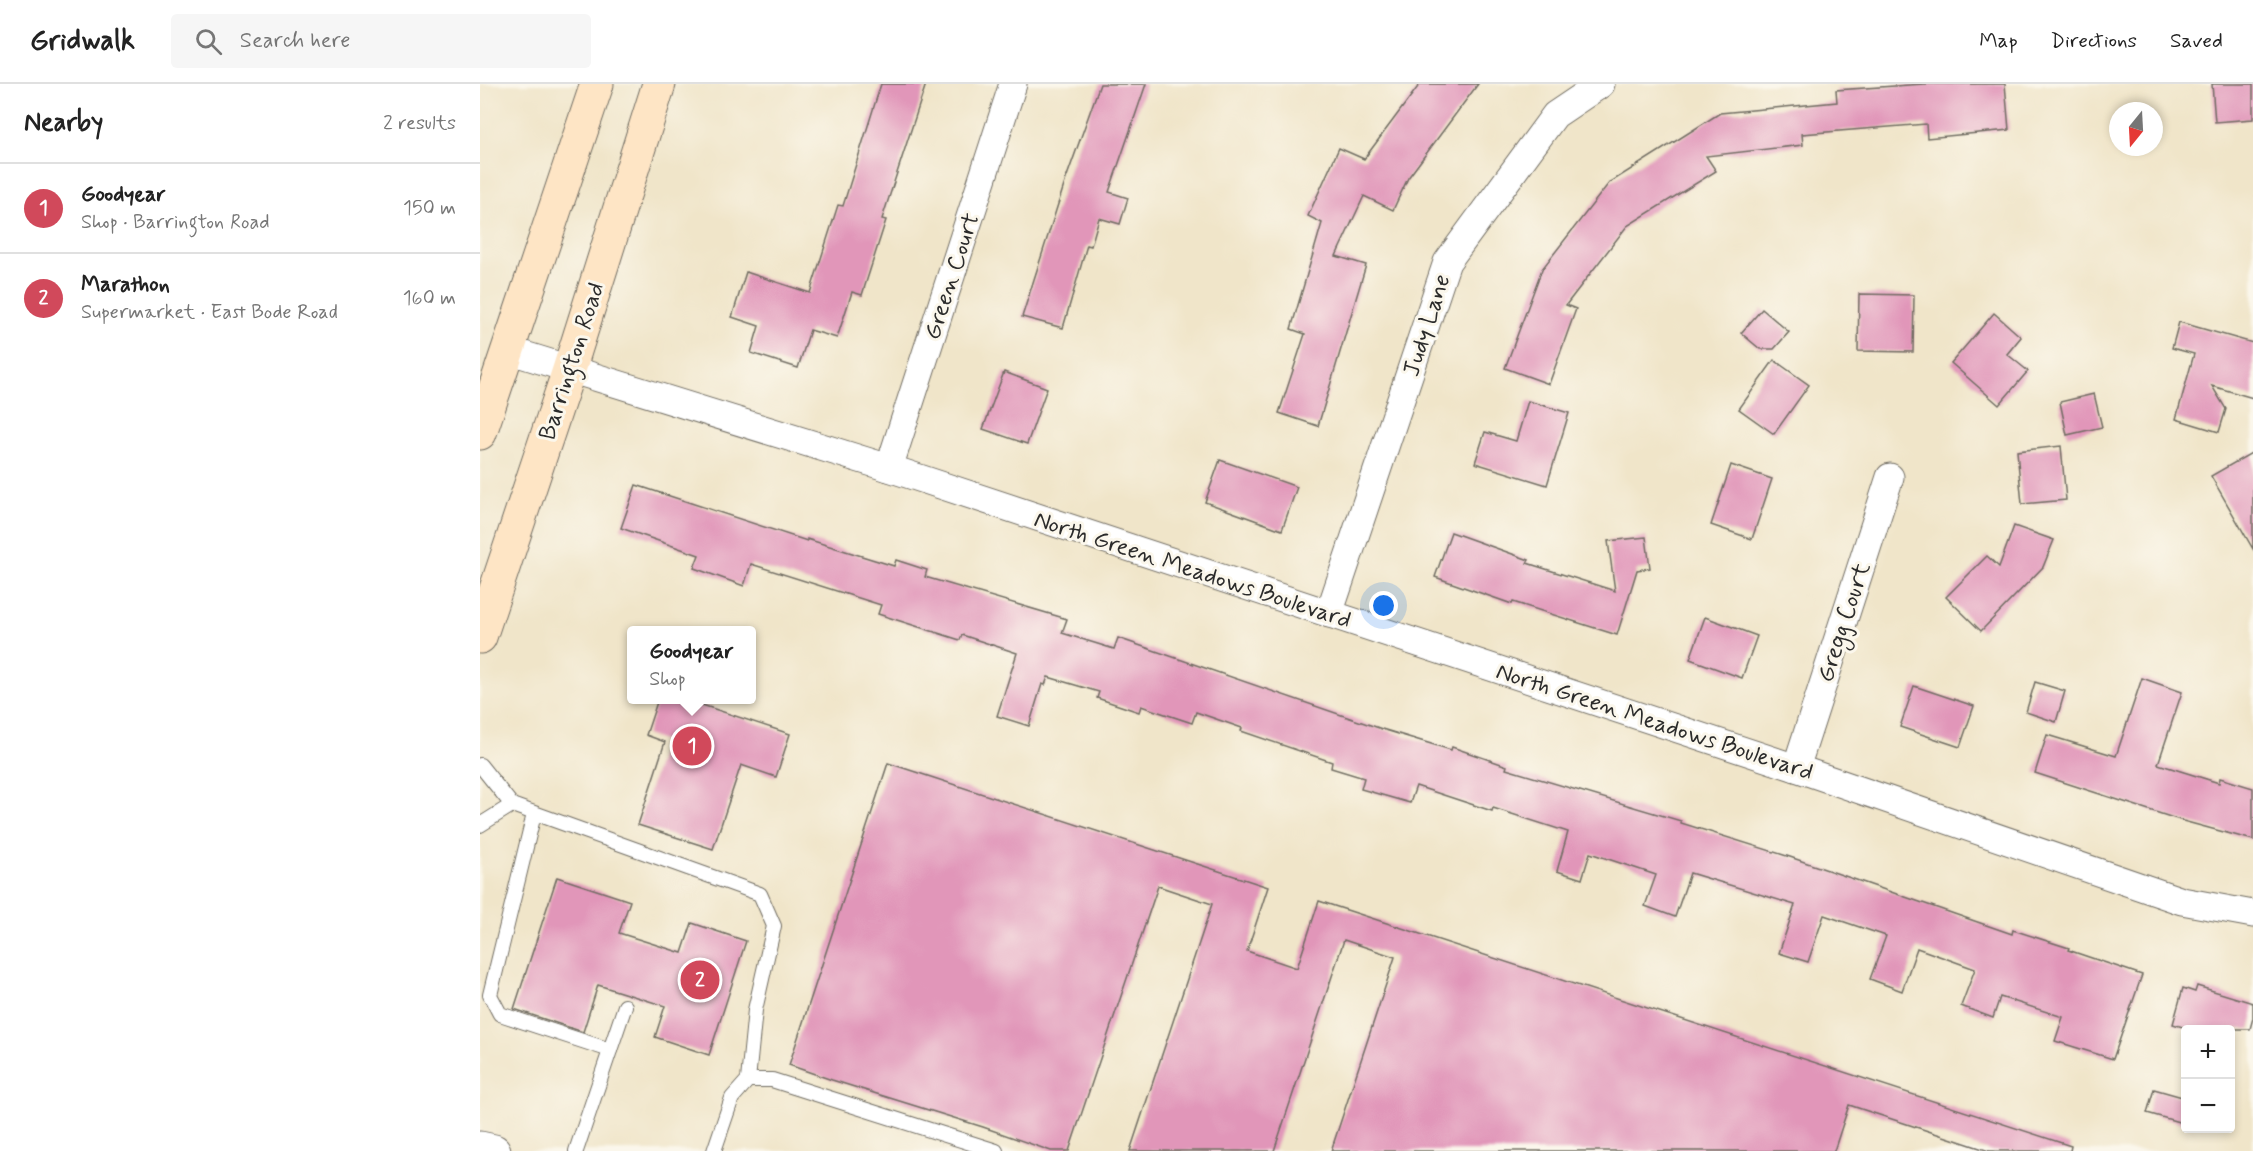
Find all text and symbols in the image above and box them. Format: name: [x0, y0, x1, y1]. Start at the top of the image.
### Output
search box: [171, 14, 591, 68]
text: Gridwalk: [30, 23, 135, 60]
icon: search: [192, 25, 225, 58]
text: Search here: [240, 27, 351, 55]
text: Map: [1979, 27, 2018, 55]
text: Directions: [2051, 27, 2137, 55]
text: Saved: [2170, 27, 2223, 55]
north arrow: [2109, 102, 2163, 156]
text: Nearby: [24, 106, 103, 140]
text: 2 results: [383, 110, 456, 137]
text: Goodyear: [81, 181, 166, 209]
text: 1: [39, 195, 48, 222]
text: 150 m: [403, 195, 456, 222]
text: Shop · Barrington Road: [81, 209, 270, 236]
street label: Green Court: [917, 209, 987, 344]
street label: Judy Lane: [1396, 270, 1459, 381]
text: Marathon: [81, 271, 170, 299]
street label: Barrington Road: [532, 279, 615, 445]
text: 2: [39, 285, 48, 312]
text: 160 m: [403, 285, 456, 312]
text: Supermarket · East Bode Road: [81, 299, 338, 326]
street label: North Green Meadows Boulevard: [1030, 504, 1355, 636]
street label: Gregg Court: [1811, 559, 1880, 687]
your location: [1369, 591, 1398, 620]
popup: [627, 626, 756, 704]
text: Goodyear: [649, 638, 734, 666]
street label: North Green Meadows Boulevard: [1492, 656, 1817, 788]
text: Shop: [649, 666, 686, 693]
pin: 1: [672, 724, 712, 768]
pin: 2: [680, 958, 720, 1002]
map controls: [2181, 1025, 2235, 1133]
button: +: [2181, 1025, 2235, 1079]
button: −: [2181, 1079, 2235, 1133]

